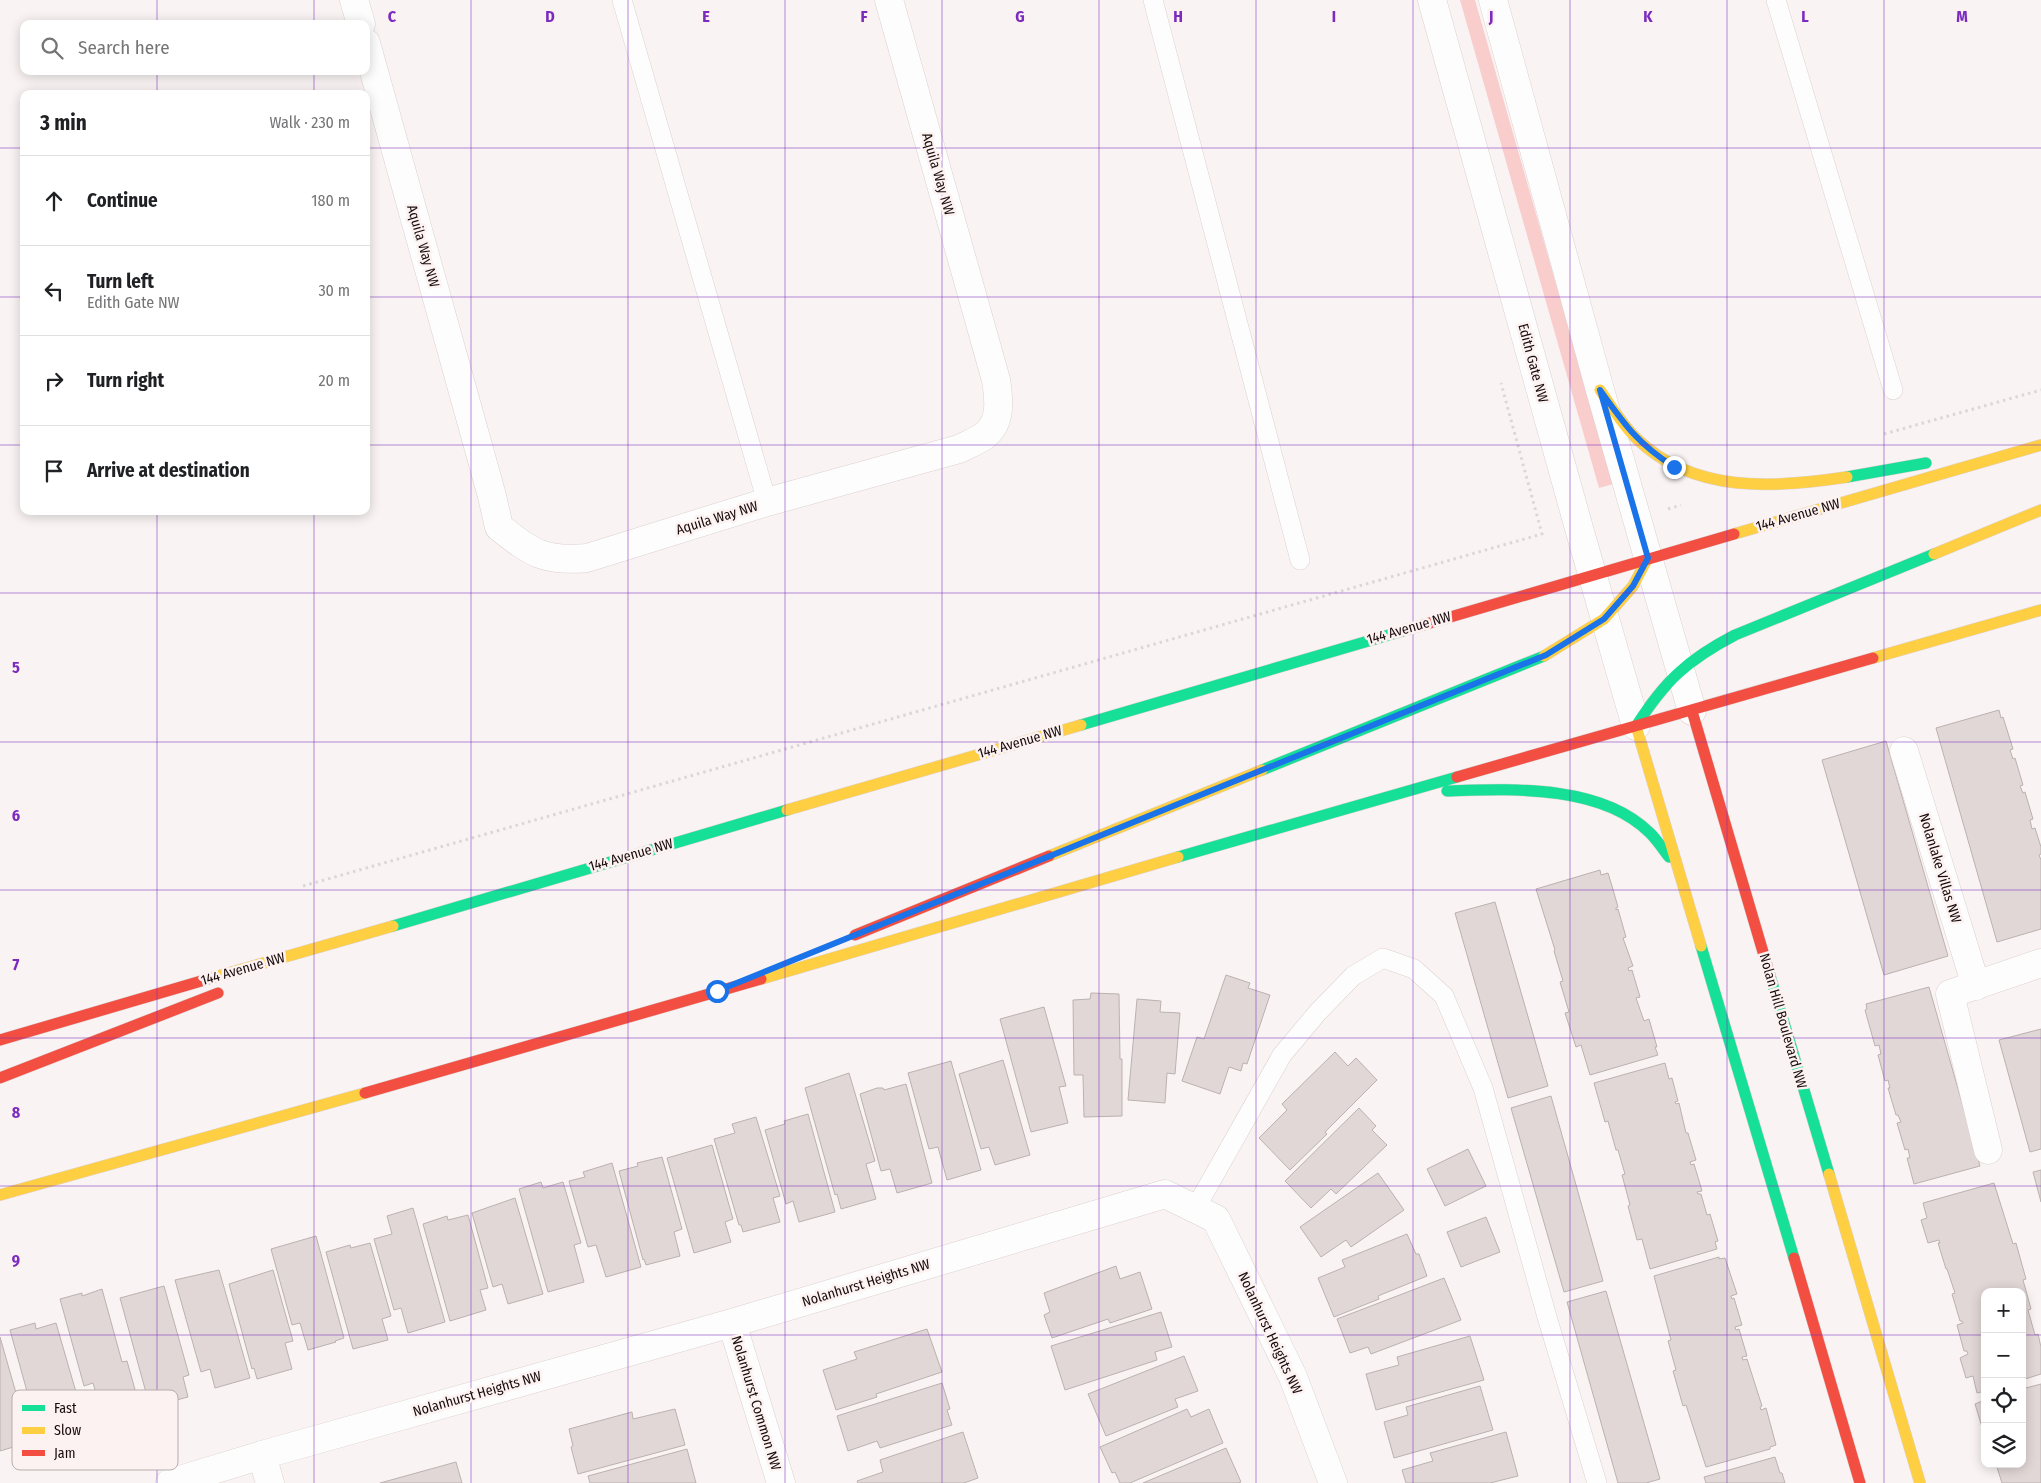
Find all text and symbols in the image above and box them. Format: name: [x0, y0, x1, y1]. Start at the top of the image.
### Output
text: C: [388, 7, 397, 26]
text: D: [545, 7, 555, 26]
text: E: [702, 7, 710, 26]
text: F: [860, 7, 868, 26]
text: G: [1015, 7, 1025, 26]
text: H: [1173, 7, 1183, 26]
text: I: [1332, 7, 1336, 26]
text: J: [1488, 7, 1493, 26]
text: K: [1643, 7, 1653, 26]
text: L: [1801, 7, 1809, 26]
text: M: [1956, 7, 1968, 26]
search box: [20, 20, 370, 75]
icon: search: [38, 34, 66, 62]
text: Search here: [78, 36, 170, 59]
text: 3 min: [40, 110, 87, 136]
text: Walk · 230 m: [270, 113, 350, 132]
street label: Aquila Way NW: [918, 131, 958, 218]
icon: ahead: [40, 187, 68, 215]
text: Continue: [87, 189, 158, 212]
text: 180 m: [311, 191, 350, 210]
street label: Aquila Way NW: [403, 203, 443, 290]
text: Turn left: [87, 270, 154, 293]
icon: left: [40, 277, 68, 305]
text: 30 m: [318, 281, 350, 300]
text: Edith Gate NW: [87, 293, 180, 312]
street label: Edith Gate NW: [1514, 322, 1552, 405]
icon: right: [40, 367, 68, 395]
text: Turn right: [87, 369, 164, 392]
text: 20 m: [319, 371, 350, 390]
route end: [1663, 456, 1686, 479]
icon: arrive: [40, 457, 68, 485]
text: Arrive at destination: [87, 459, 250, 482]
street label: 144 Avenue NW: [1754, 495, 1842, 535]
street label: Aquila Way NW: [674, 497, 760, 539]
street label: 144 Avenue NW: [1365, 608, 1453, 648]
text: 5: [12, 658, 20, 677]
street label: 144 Avenue NW: [976, 722, 1064, 762]
text: 6: [12, 806, 20, 825]
street label: Nolanlake Villas NW: [1915, 811, 1965, 925]
street label: 144 Avenue NW: [587, 835, 675, 875]
street label: 144 Avenue NW: [199, 949, 287, 989]
street label: Nolan Hill Boulevard NW: [1756, 952, 1811, 1091]
text: 7: [13, 955, 20, 974]
route start: [706, 980, 729, 1003]
text: 8: [12, 1103, 21, 1122]
text: 9: [12, 1251, 20, 1270]
street label: Nolanhurst Heights NW: [800, 1255, 932, 1311]
street label: Nolanhurst Heights NW: [1234, 1269, 1306, 1397]
map controls: [1981, 1288, 2026, 1468]
button: +: [1981, 1288, 2026, 1333]
button: −: [1981, 1333, 2026, 1378]
street label: Nolanhurst Common NW: [727, 1334, 785, 1473]
street label: Nolanhurst Heights NW: [411, 1367, 544, 1420]
button: locate: [1981, 1378, 2026, 1423]
legend: [12, 1390, 178, 1470]
text: Fast: [54, 1400, 77, 1417]
text: Slow: [54, 1422, 81, 1439]
button: layers: [1981, 1423, 2026, 1468]
text: Jam: [54, 1445, 75, 1462]

